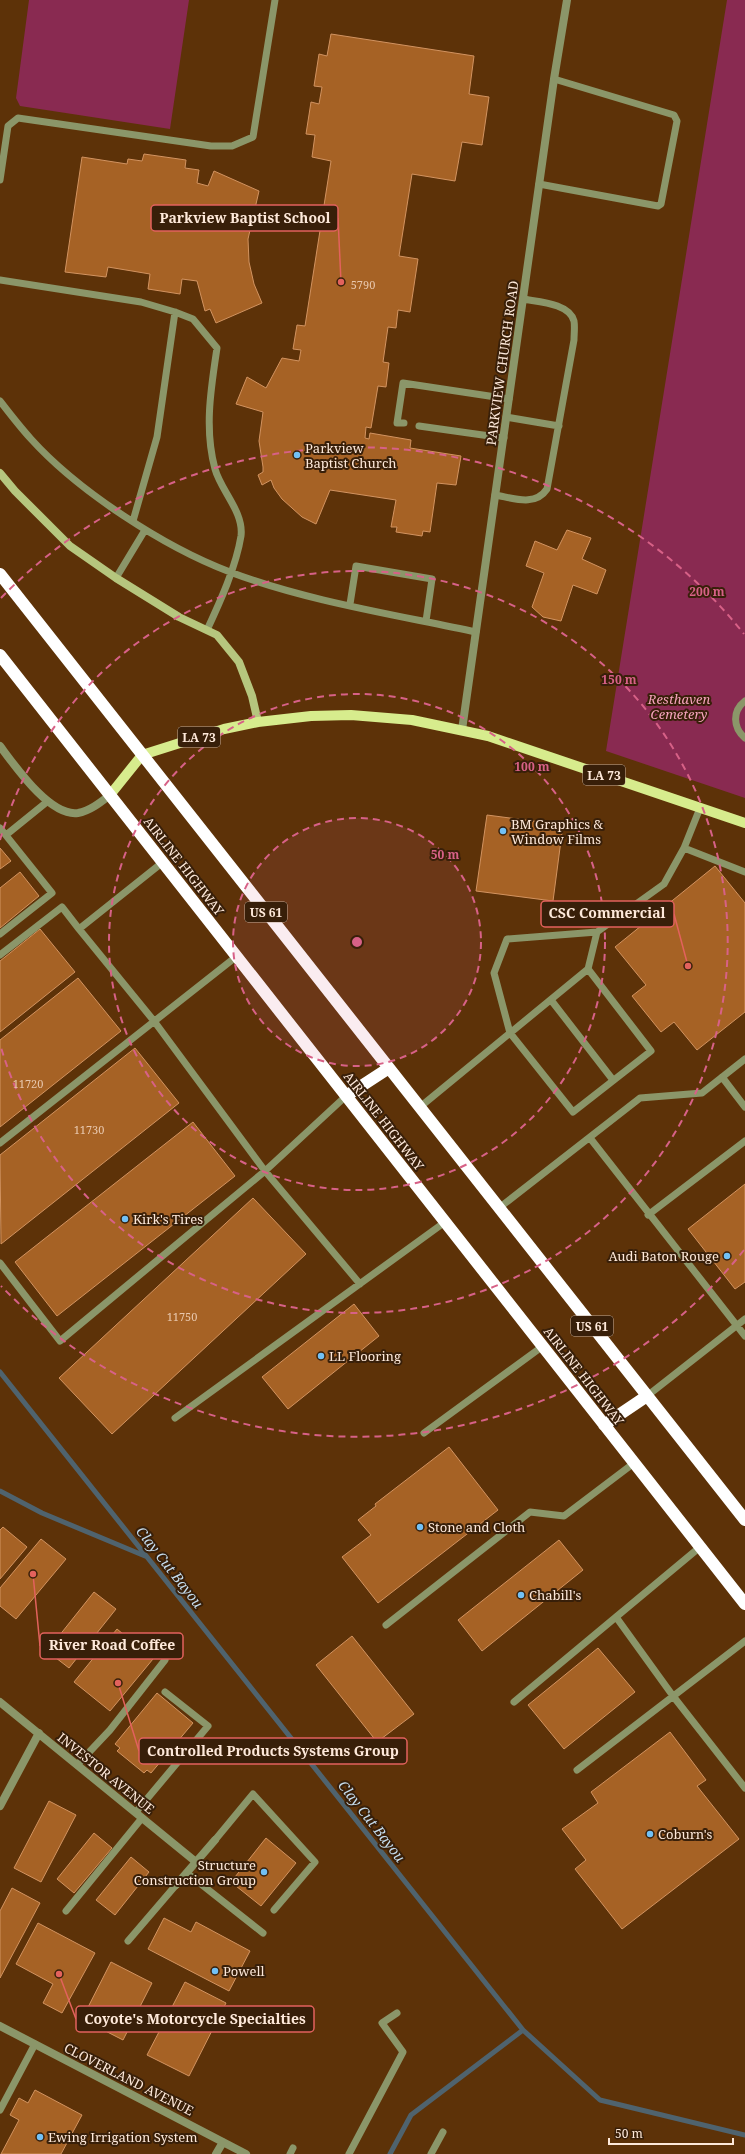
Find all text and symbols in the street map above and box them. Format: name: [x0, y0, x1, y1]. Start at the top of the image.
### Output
callout: Parkview Baptist School: [151, 205, 338, 231]
text: Parkview Baptist School: [159, 208, 331, 227]
house number: 5790: [351, 277, 375, 292]
street label: PARKVIEW CHURCH ROAD: [482, 279, 522, 447]
place label: Parkview Baptist Church: [305, 439, 397, 472]
marker: Parkview Baptist Church: [292, 450, 302, 460]
text: 200 m: [689, 583, 725, 600]
text: 150 m: [601, 671, 637, 688]
park label: Resthaven Cemetery: [647, 690, 710, 723]
road number: LA 73: [178, 727, 220, 747]
text: 100 m: [514, 758, 550, 775]
road number: LA 73: [583, 765, 625, 785]
street label: AIRLINE HIGHWAY: [140, 813, 229, 920]
place label: BM Graphics & Window Films: [511, 815, 604, 848]
marker: BM Graphics & Window Films: [498, 826, 508, 836]
text: 50 m: [431, 846, 459, 863]
callout: CSC Commercial: [541, 901, 674, 927]
road number: US 61: [245, 902, 287, 922]
text: CSC Commercial: [548, 903, 666, 922]
centre of rings: [350, 935, 364, 949]
street label: AIRLINE HIGHWAY: [340, 1068, 429, 1175]
house number: 11720: [13, 1076, 43, 1091]
house number: 11730: [74, 1122, 104, 1137]
place label: Kirk's Tires: [133, 1210, 203, 1228]
marker: Kirk's Tires: [120, 1214, 130, 1224]
place label: Audi Baton Rouge: [608, 1247, 719, 1265]
marker: Audi Baton Rouge: [722, 1251, 732, 1261]
house number: 11750: [167, 1309, 197, 1324]
road number: US 61: [571, 1316, 613, 1336]
street label: AIRLINE HIGHWAY: [540, 1323, 629, 1430]
place label: LL Flooring: [329, 1347, 401, 1365]
marker: LL Flooring: [316, 1351, 326, 1361]
place label: Stone and Cloth: [428, 1518, 525, 1536]
water label: Clay Cut Bayou: [132, 1522, 208, 1612]
marker: Stone and Cloth: [415, 1522, 425, 1532]
place label: Chabill's: [529, 1586, 582, 1604]
marker: Chabill's: [516, 1590, 526, 1600]
callout: River Road Coffee: [40, 1633, 183, 1659]
text: River Road Coffee: [49, 1635, 175, 1654]
street label: INVESTOR AVENUE: [54, 1728, 158, 1818]
callout: Controlled Products Systems Group: [139, 1738, 407, 1764]
text: Controlled Products Systems Group: [147, 1741, 399, 1760]
water label: Clay Cut Bayou: [334, 1776, 410, 1866]
place label: Coburn's: [658, 1825, 713, 1843]
marker: Coburn's: [645, 1829, 655, 1839]
place label: Structure Construction Group: [134, 1856, 256, 1889]
marker: Structure Construction Group: [259, 1867, 269, 1877]
place label: Powell: [223, 1962, 265, 1980]
marker: Powell: [210, 1966, 220, 1976]
callout: Coyote's Motorcycle Specialties: [76, 2006, 314, 2032]
text: Coyote's Motorcycle Specialties: [84, 2009, 306, 2028]
street label: CLOVERLAND AVENUE: [61, 2038, 197, 2120]
scale bar: [609, 2120, 733, 2146]
text: 50 m: [615, 2125, 643, 2142]
place label: Ewing Irrigation System: [48, 2128, 198, 2146]
marker: Ewing Irrigation System: [35, 2132, 45, 2142]

